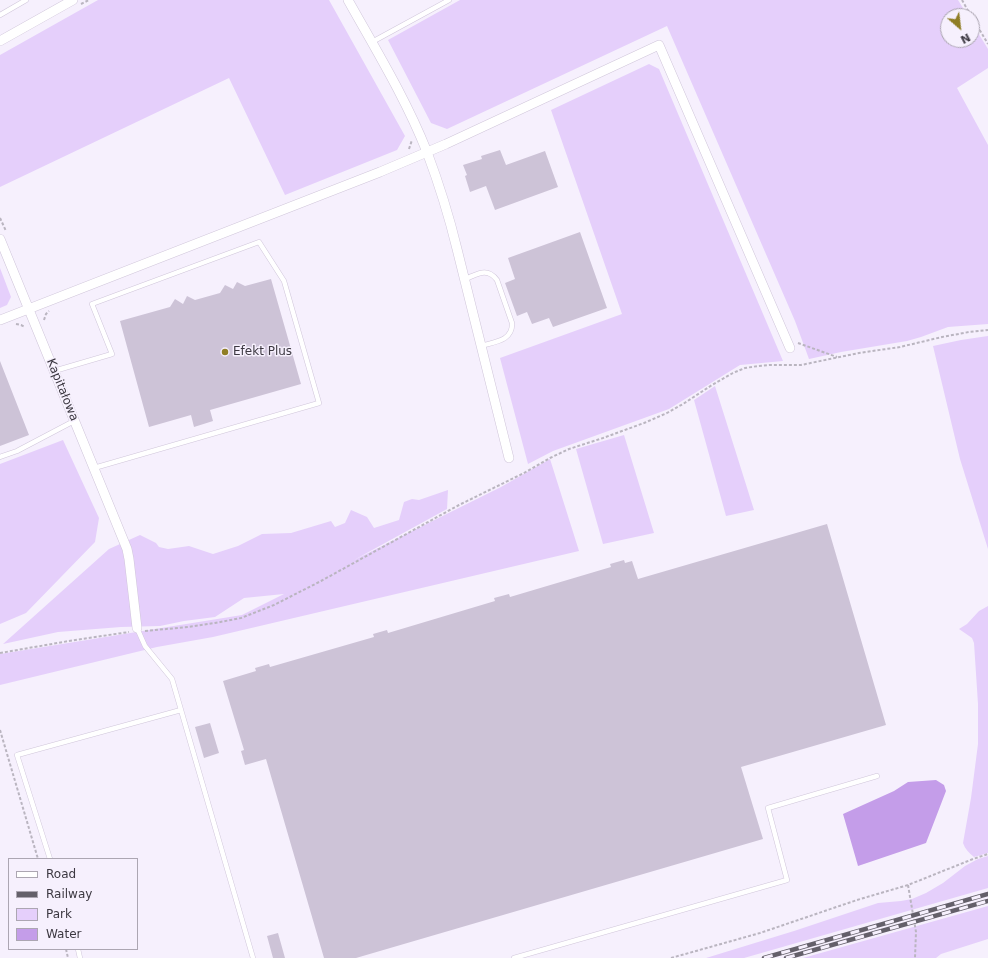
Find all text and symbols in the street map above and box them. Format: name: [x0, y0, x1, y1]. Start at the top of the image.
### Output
north arrow: [940, 8, 980, 48]
text: N: [958, 30, 973, 46]
place label: Efekt Plus: [233, 345, 292, 359]
marker: Efekt Plus: [220, 347, 230, 357]
street label: Kapitałowa: [43, 357, 81, 423]
legend: [8, 858, 138, 950]
text: Road: [46, 867, 76, 881]
text: Railway: [46, 887, 92, 901]
text: Park: [46, 907, 72, 921]
text: Water: [46, 927, 81, 941]

